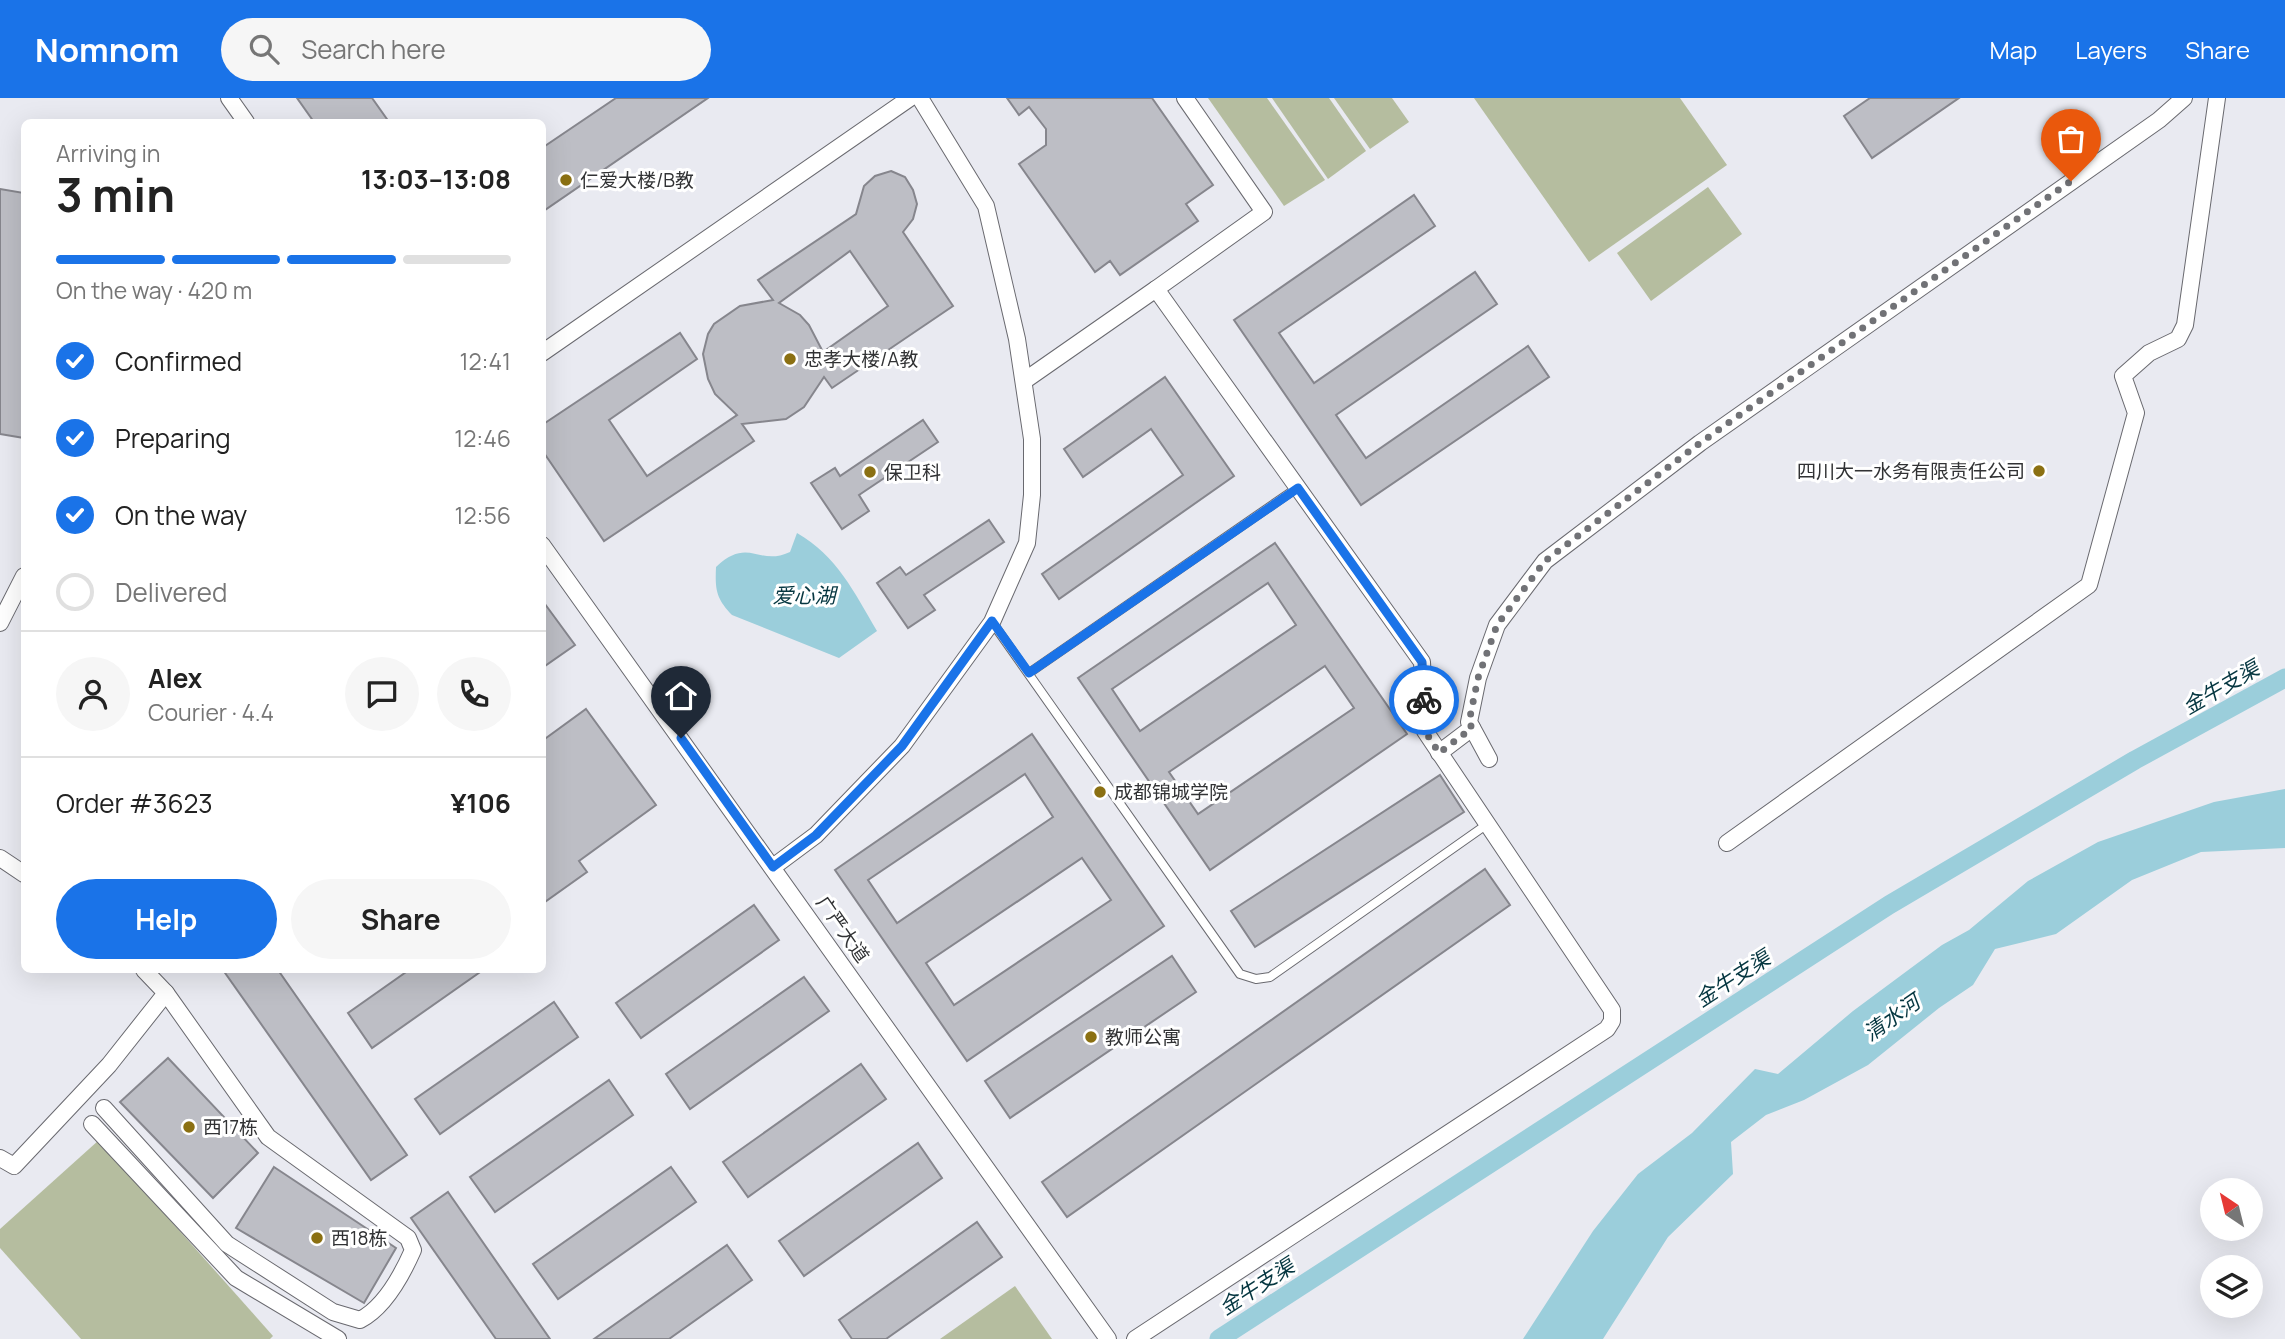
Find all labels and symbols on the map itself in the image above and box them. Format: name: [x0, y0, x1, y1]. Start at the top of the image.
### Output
pin: [2041, 109, 2101, 181]
place label: 仁爱大楼/B教: [580, 167, 694, 193]
marker: 仁爱大楼/B教: [558, 172, 574, 188]
place label: 忠孝大楼/A教: [804, 346, 918, 372]
marker: 忠孝大楼/A教: [782, 351, 798, 367]
place label: 四川大一水务有限责任公司: [1797, 458, 2025, 484]
place label: 保卫科: [884, 459, 941, 485]
marker: 四川大一水务有限责任公司: [2031, 463, 2047, 479]
marker: 保卫科: [862, 464, 878, 480]
water label: 爱心湖: [773, 581, 838, 609]
water label: 金牛支渠: [2177, 653, 2266, 720]
courier: [1389, 665, 1459, 735]
pin: [651, 666, 711, 738]
place label: 成都锦城学院: [1114, 779, 1228, 805]
marker: 成都锦城学院: [1092, 784, 1108, 800]
street label: 广严大道: [811, 890, 875, 968]
water label: 金牛支渠: [1690, 942, 1778, 1013]
water label: 清水河: [1858, 985, 1929, 1047]
place label: 教师公寓: [1105, 1024, 1181, 1050]
marker: 教师公寓: [1083, 1029, 1099, 1045]
place label: 西17栋: [203, 1114, 258, 1140]
marker: 西17栋: [181, 1119, 197, 1135]
north arrow: [2200, 1178, 2263, 1241]
place label: 西18栋: [331, 1225, 387, 1251]
marker: 西18栋: [309, 1230, 325, 1246]
water label: 金牛支渠: [1214, 1250, 1302, 1321]

